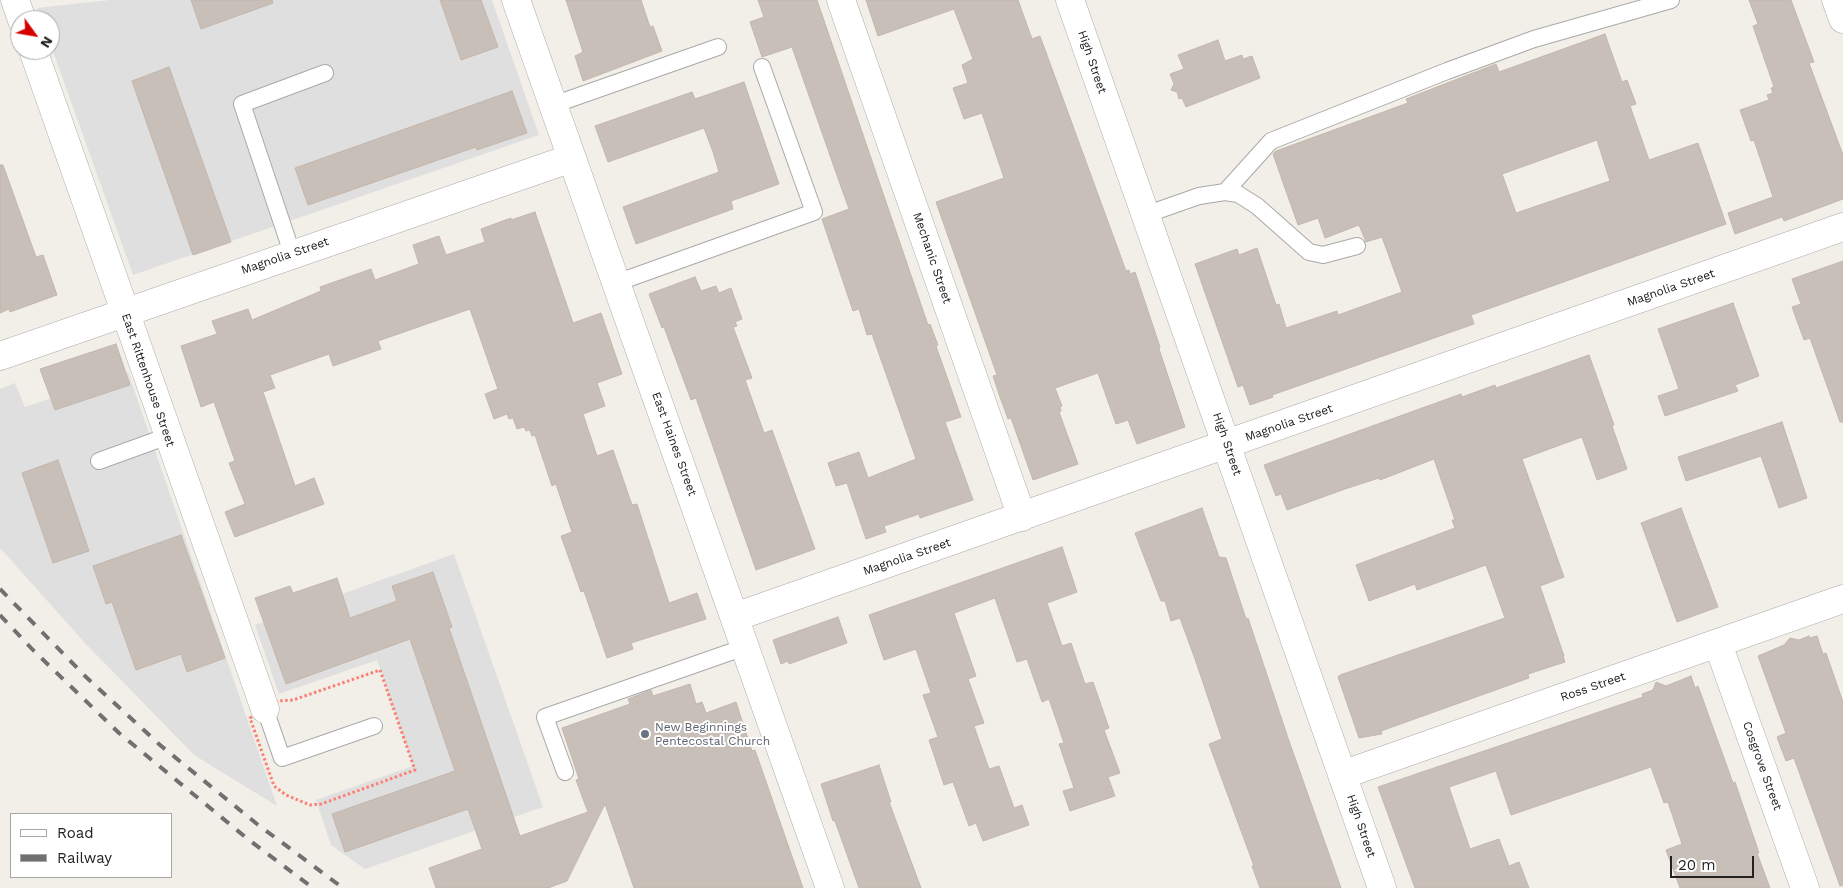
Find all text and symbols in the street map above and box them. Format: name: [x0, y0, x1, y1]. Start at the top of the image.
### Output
north arrow: [10, 10, 60, 60]
street label: High Street: [1074, 28, 1110, 96]
text: N: [37, 34, 56, 51]
street label: Mechanic Street: [910, 210, 954, 306]
street label: Magnolia Street: [239, 234, 331, 278]
street label: Magnolia Street: [1625, 266, 1717, 310]
street label: East Rittenhouse Street: [118, 311, 178, 449]
street label: East Haines Street: [649, 390, 699, 498]
street label: Magnolia Street: [1243, 401, 1335, 445]
street label: High Street: [1209, 410, 1245, 478]
street label: Magnolia Street: [861, 535, 953, 579]
street label: Ross Street: [1559, 669, 1627, 705]
place label: New Beginnings Pentecostal Church: [655, 720, 770, 748]
street label: Cosgrove Street: [1739, 720, 1785, 812]
marker: New Beginnings Pentecostal Church: [639, 728, 651, 740]
street label: High Street: [1343, 792, 1379, 860]
legend: [10, 813, 172, 878]
text: Road: [57, 824, 94, 842]
scale bar: [1673, 846, 1757, 878]
text: Railway: [57, 849, 112, 867]
text: 20 m: [1678, 856, 1716, 874]

